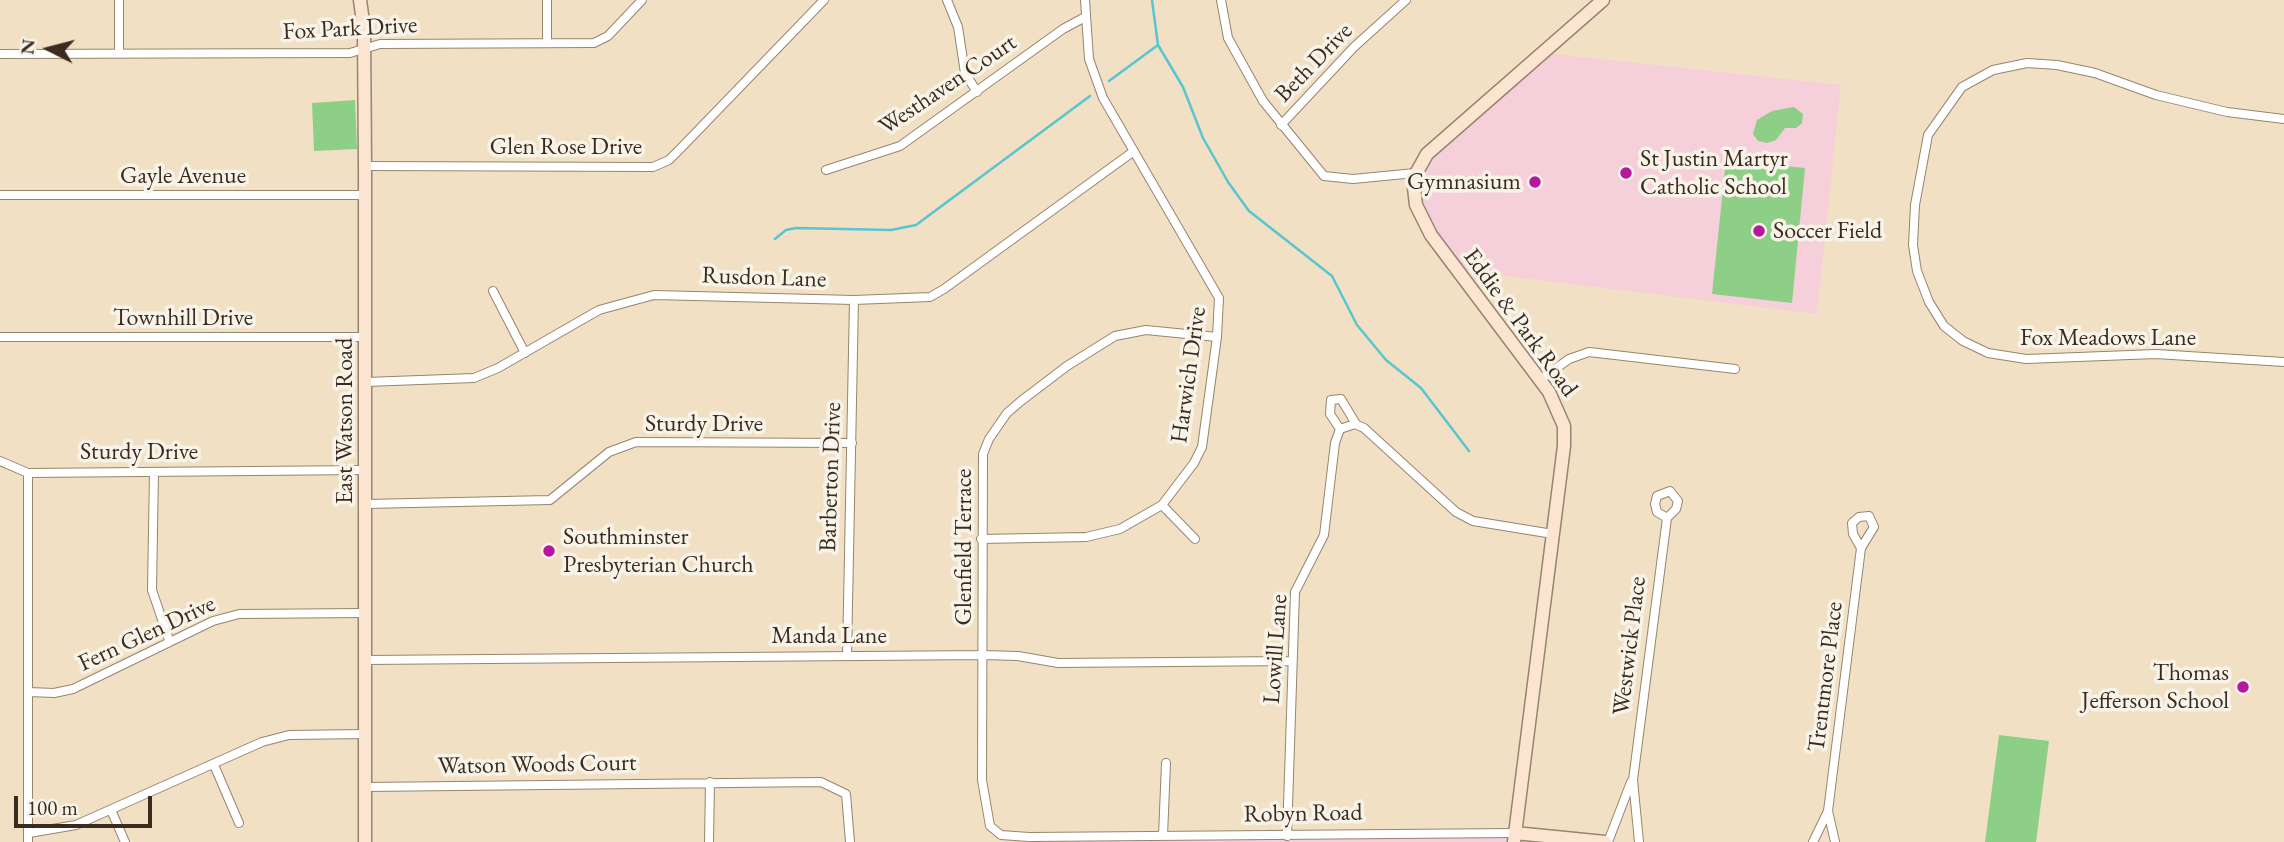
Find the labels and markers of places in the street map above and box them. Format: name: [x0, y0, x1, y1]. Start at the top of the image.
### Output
place label: St Justin Martyr Catholic School: [1640, 145, 1788, 201]
marker: St Justin Martyr Catholic School: [1618, 165, 1634, 181]
place label: Gymnasium: [1407, 168, 1521, 196]
marker: Gymnasium: [1527, 174, 1543, 190]
place label: Soccer Field: [1773, 217, 1882, 245]
marker: Soccer Field: [1751, 223, 1767, 239]
place label: Southminster Presbyterian Church: [563, 523, 754, 579]
marker: Southminster Presbyterian Church: [541, 543, 557, 559]
place label: Thomas Jefferson School: [2081, 659, 2229, 715]
marker: Thomas Jefferson School: [2235, 679, 2251, 695]

